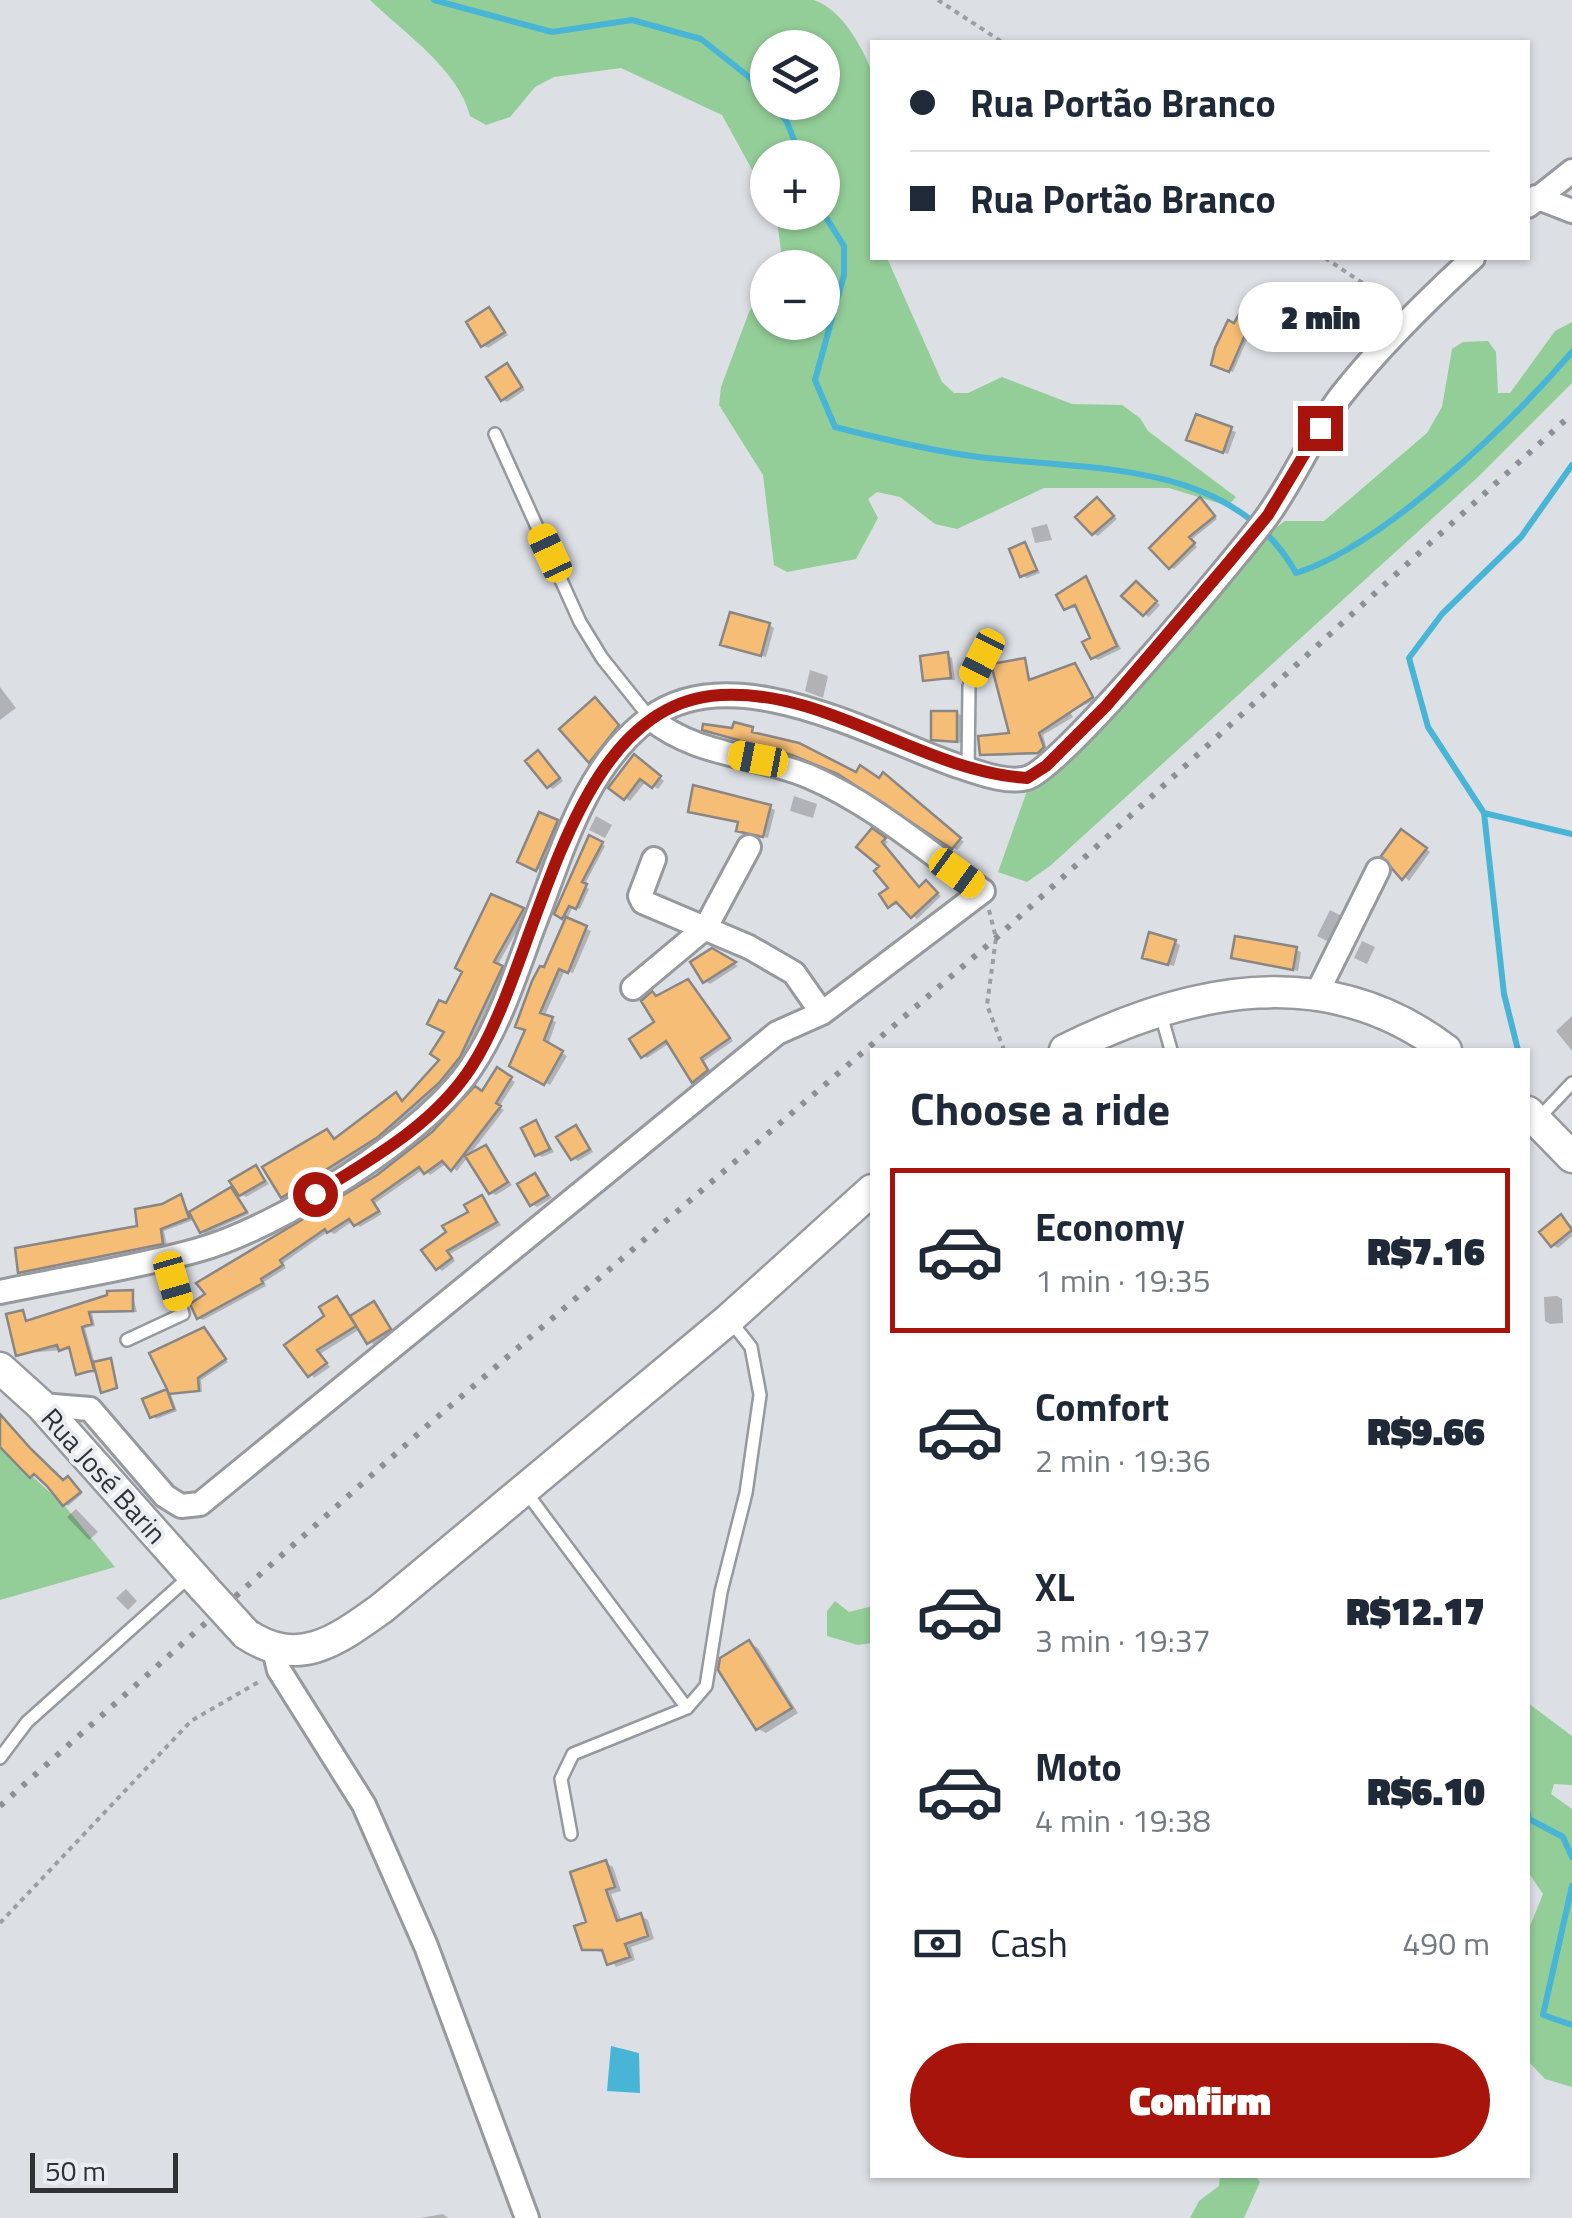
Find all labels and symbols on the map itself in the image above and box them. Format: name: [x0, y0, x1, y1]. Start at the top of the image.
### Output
callout: 2 min: [1238, 283, 1402, 353]
route end: [1298, 406, 1343, 451]
car: [524, 519, 576, 587]
car: [955, 624, 1009, 692]
car: [726, 739, 790, 779]
car: [924, 843, 990, 903]
route start: [293, 1172, 338, 1217]
car: [150, 1248, 196, 1314]
street label: Rua José Barin: [31, 1398, 177, 1553]
scale bar: [30, 2148, 178, 2192]

